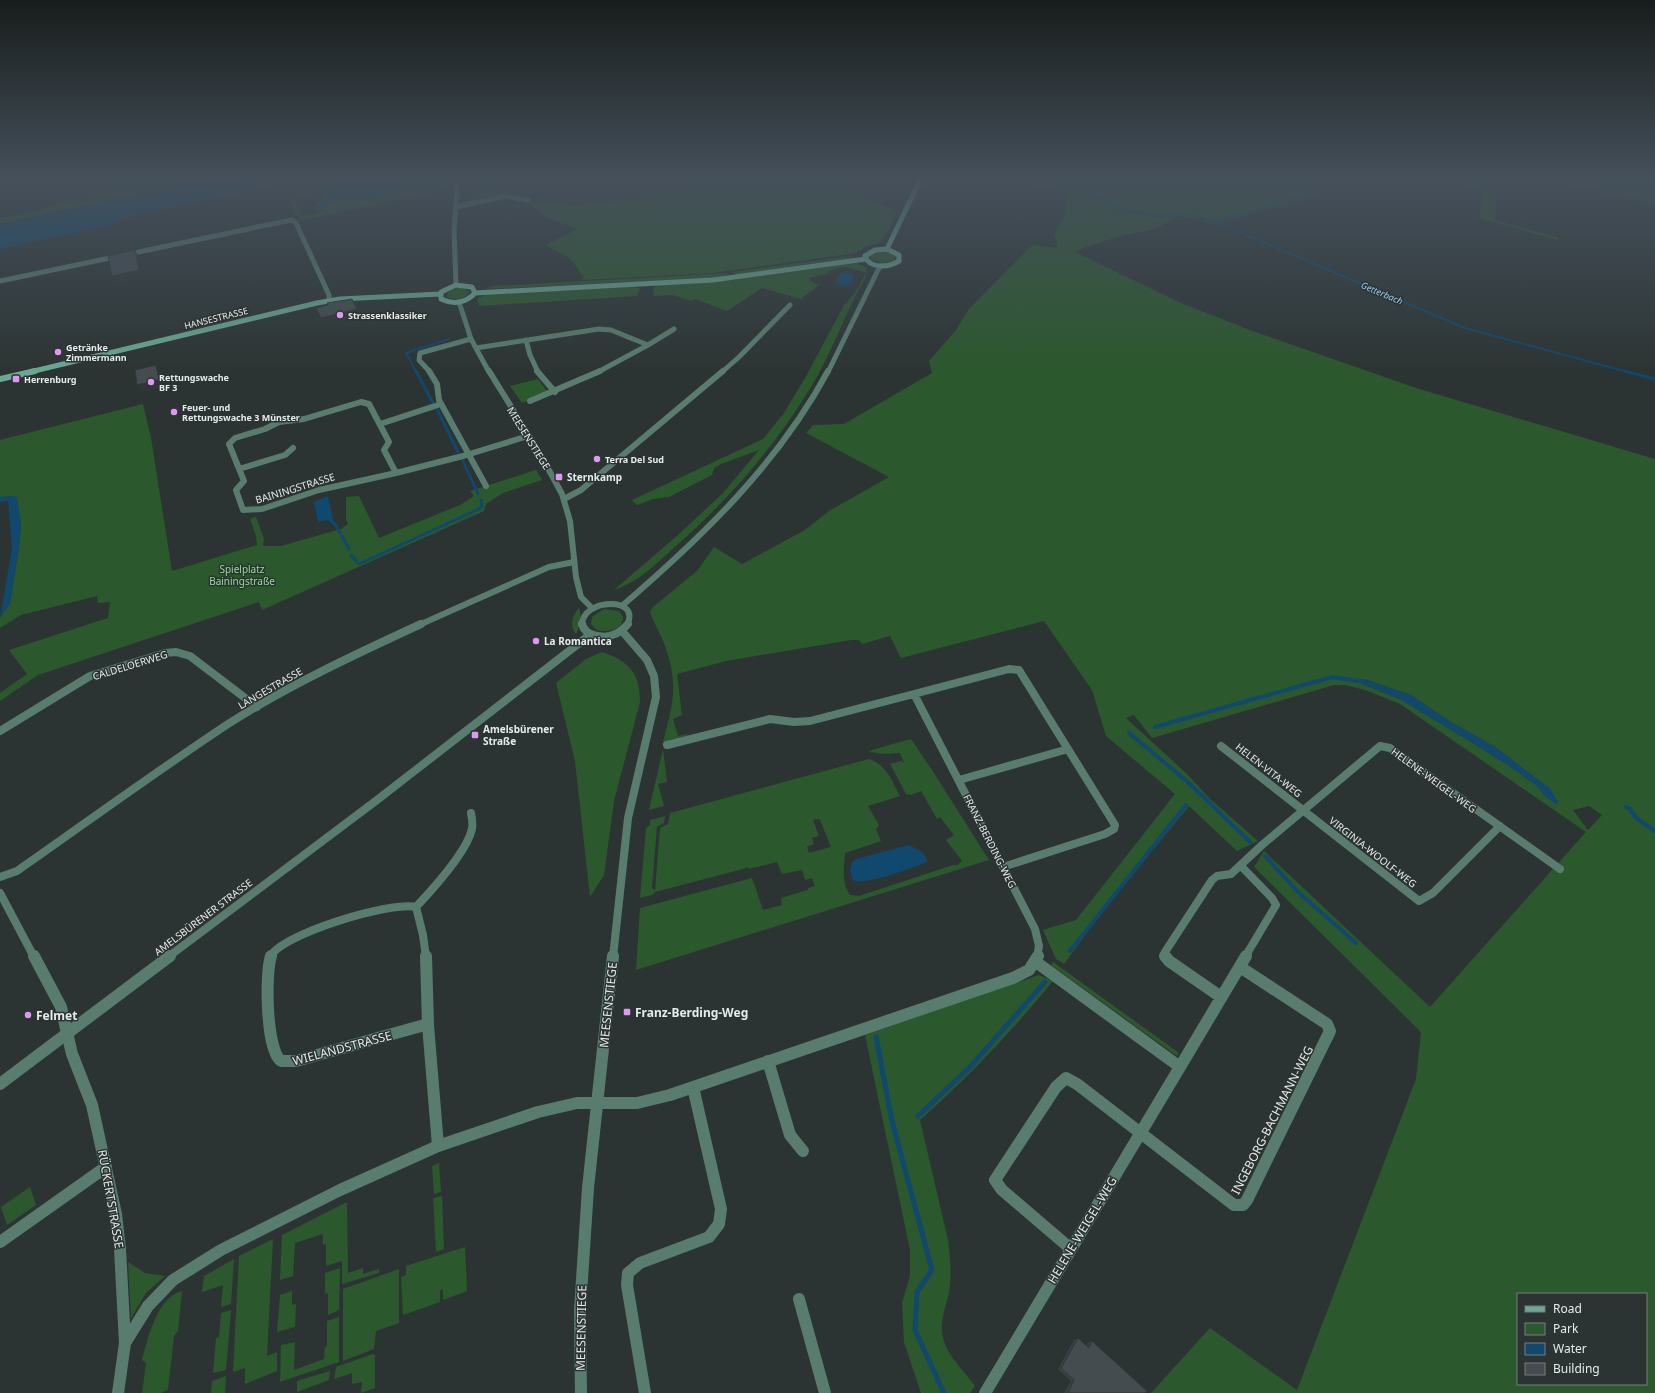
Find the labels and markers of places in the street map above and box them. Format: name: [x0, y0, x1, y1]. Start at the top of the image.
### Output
place label: Strassenklassiker: [348, 309, 427, 322]
marker: Strassenklassiker: [335, 310, 345, 320]
place label: Getränke Zimmermann: [66, 341, 127, 364]
marker: Getränke Zimmermann: [53, 347, 63, 357]
place label: Rettungswache BF 3: [159, 371, 229, 394]
place label: Herrenburg: [24, 373, 77, 386]
marker: Herrenburg: [11, 374, 21, 384]
marker: Rettungswache BF 3: [146, 377, 156, 387]
place label: Feuer- und Rettungswache 3 Münster: [182, 401, 300, 424]
marker: Feuer- und Rettungswache 3 Münster: [169, 407, 179, 417]
place label: Terra Del Sud: [605, 453, 664, 466]
marker: Terra Del Sud: [592, 454, 602, 464]
place label: Sternkamp: [567, 470, 622, 484]
marker: Sternkamp: [554, 472, 564, 482]
place label: La Romantica: [544, 634, 612, 648]
marker: La Romantica: [531, 636, 541, 646]
place label: Amelsbürener Straße: [483, 722, 554, 748]
marker: Amelsbürener Straße: [470, 730, 480, 740]
place label: Franz-Berding-Weg: [635, 1004, 748, 1021]
place label: Felmet: [36, 1007, 77, 1024]
marker: Franz-Berding-Weg: [622, 1007, 632, 1017]
marker: Felmet: [23, 1010, 33, 1020]

